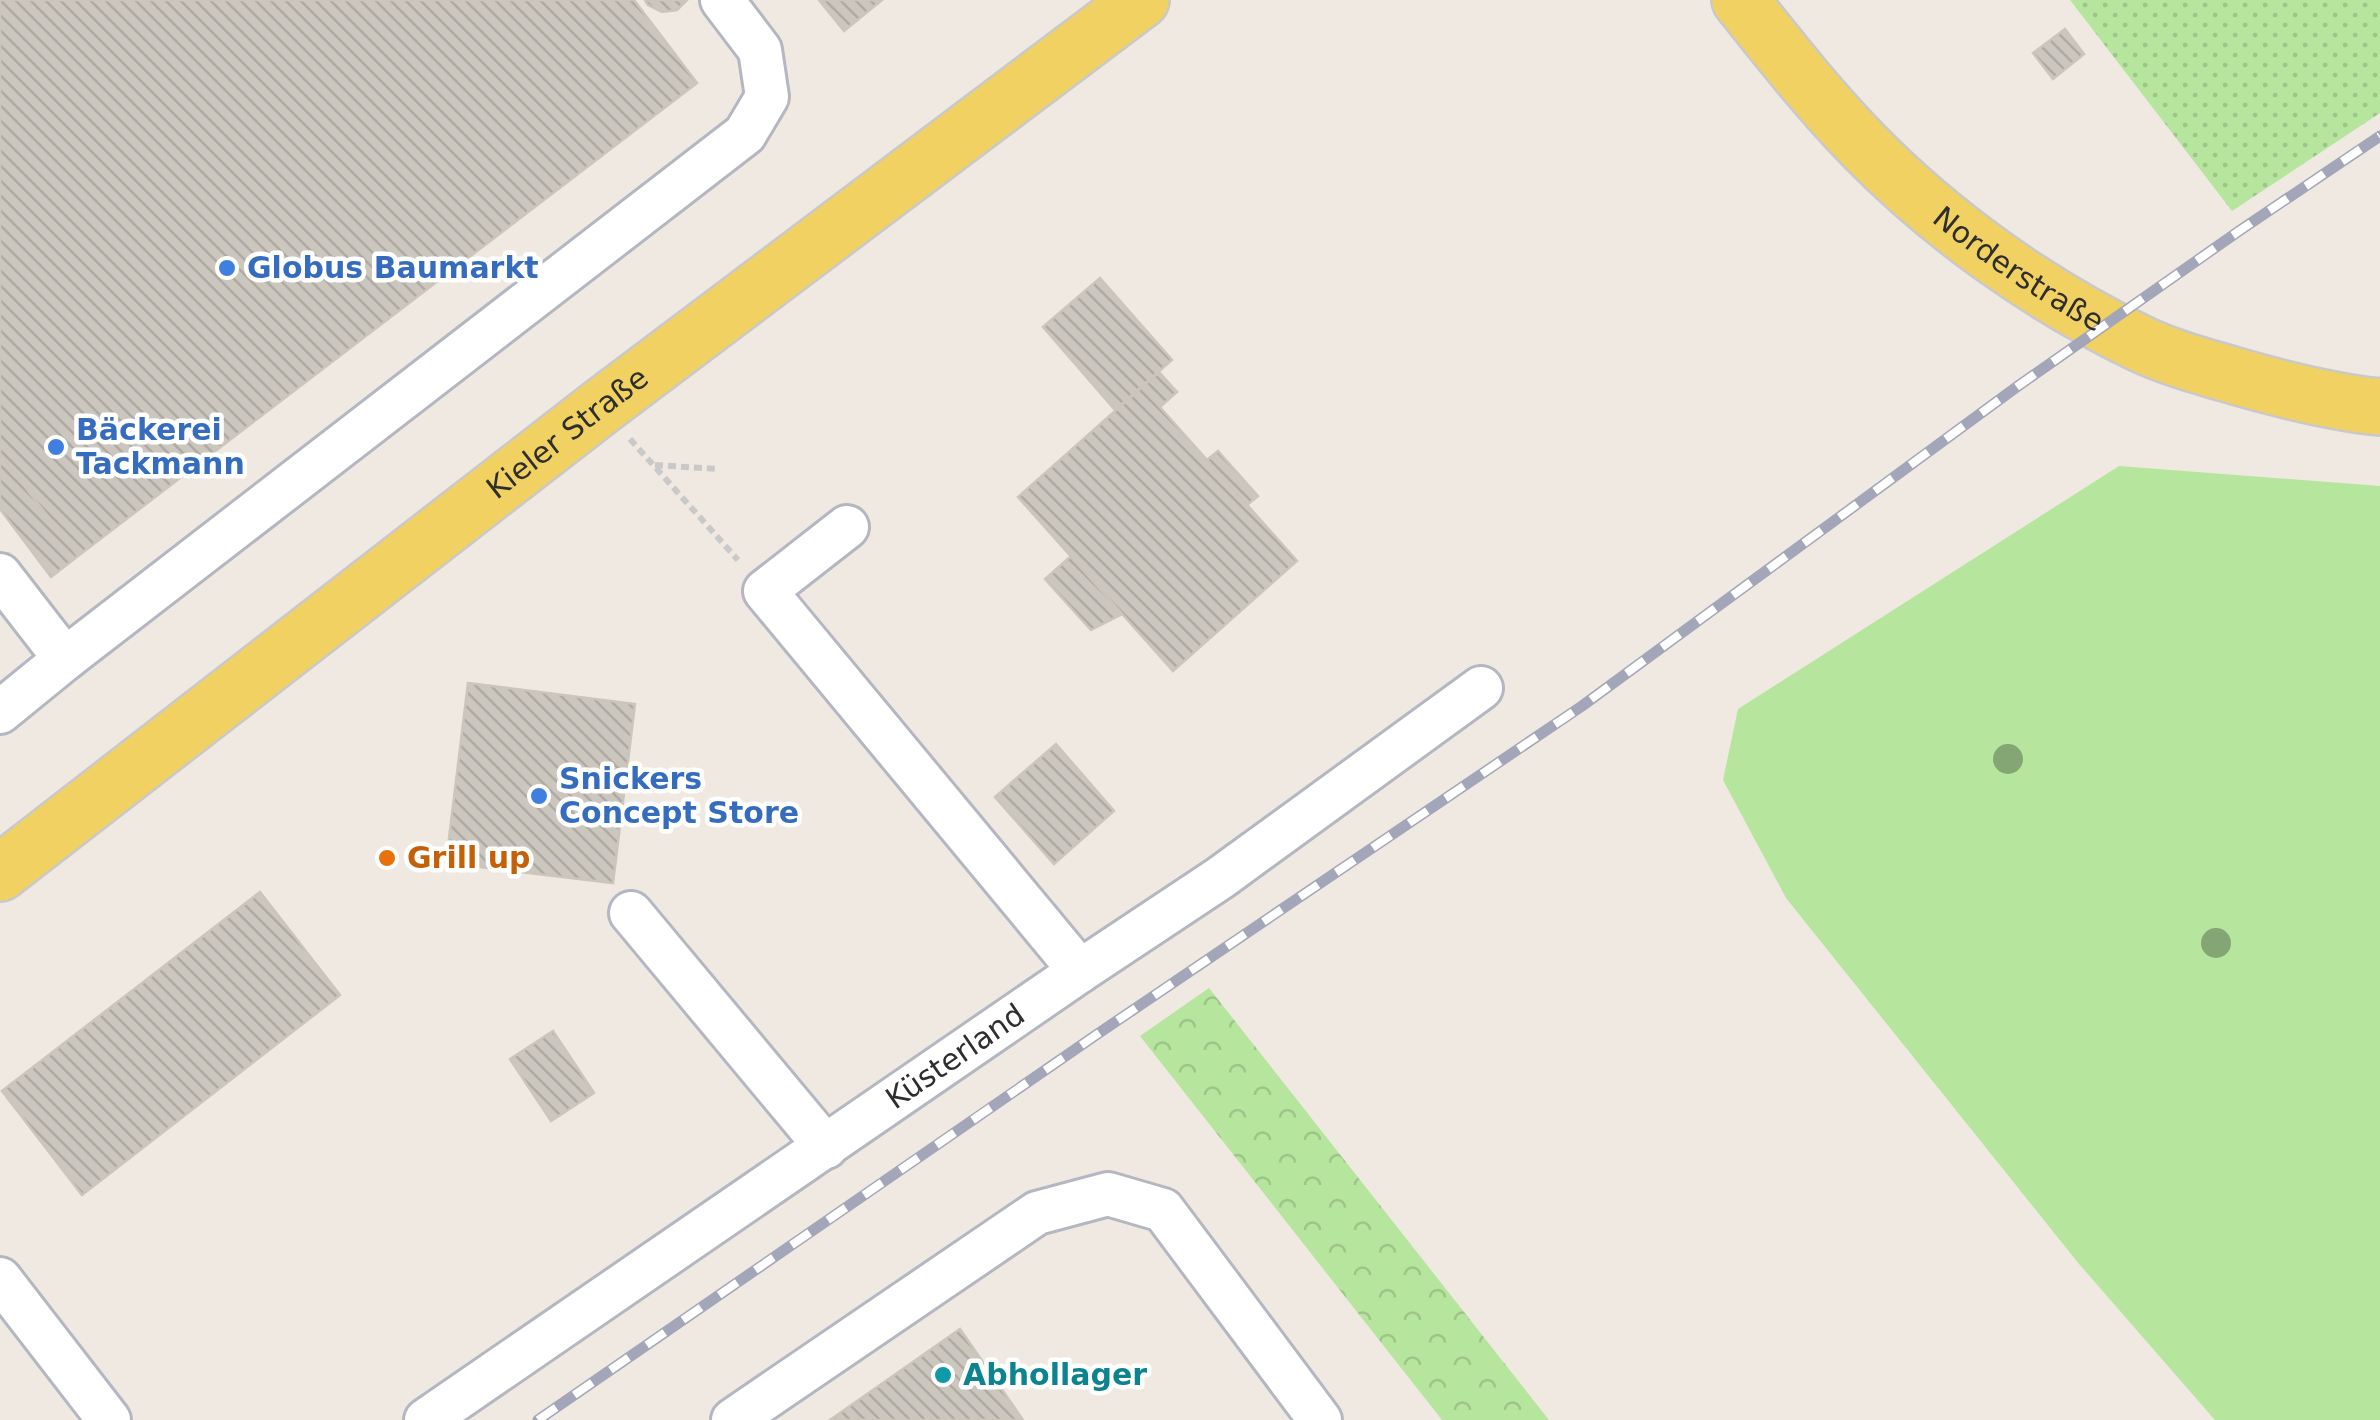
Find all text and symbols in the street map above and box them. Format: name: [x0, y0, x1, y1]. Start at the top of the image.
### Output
street label: Norderstraße: [1926, 199, 2110, 339]
place label: Globus Baumarkt: [247, 250, 539, 285]
marker: Globus Baumarkt: [216, 257, 238, 279]
street label: Kieler Straße: [480, 360, 655, 506]
place label: Bäckerei Tackmann: [76, 412, 245, 481]
marker: Bäckerei Tackmann: [45, 436, 67, 458]
place label: Snickers Concept Store: [559, 761, 799, 830]
marker: Snickers Concept Store: [528, 785, 550, 807]
place label: Grill up: [407, 840, 531, 875]
marker: Grill up: [376, 847, 398, 869]
street label: Küsterland: [879, 996, 1031, 1116]
place label: Abhollager: [963, 1357, 1147, 1392]
marker: Abhollager: [932, 1364, 954, 1386]

